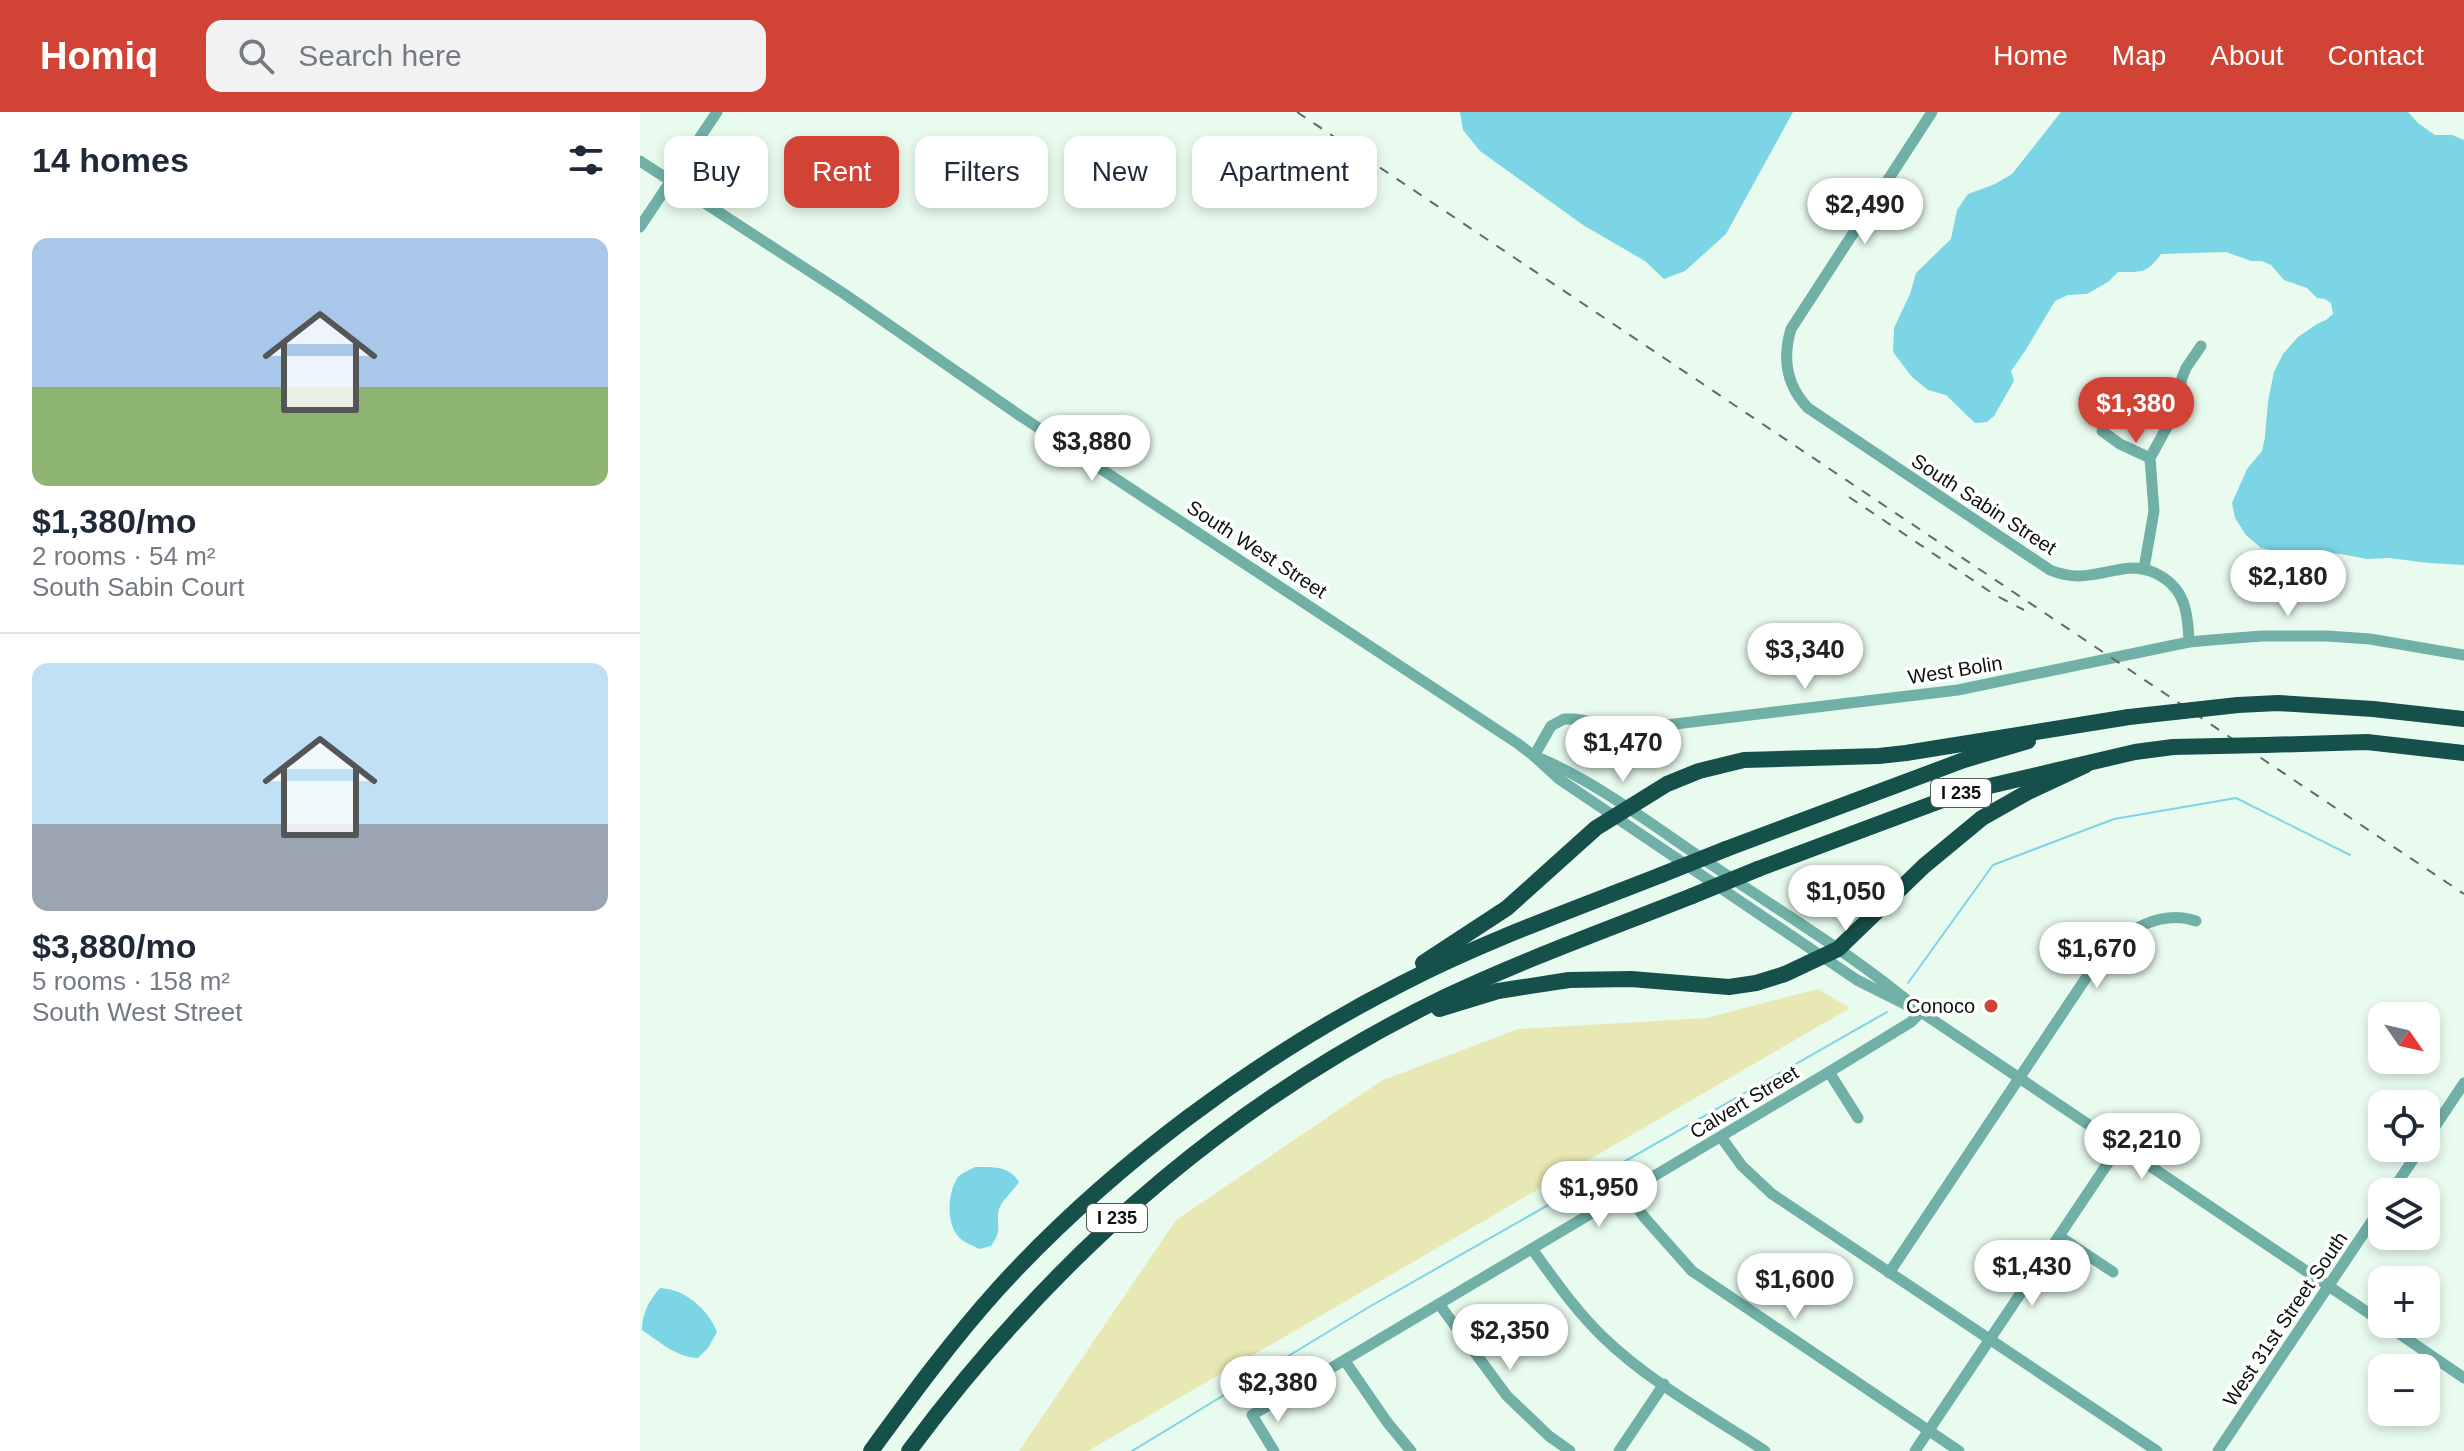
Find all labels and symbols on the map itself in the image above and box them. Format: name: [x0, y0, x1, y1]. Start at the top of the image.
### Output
pin: $2,490: [1800, 178, 1930, 246]
pin: $1,380: [2071, 377, 2201, 445]
pin: $3,880: [1027, 415, 1157, 483]
street label: South Sabin Street: [1908, 449, 2061, 559]
street label: South West Street: [1183, 496, 1331, 603]
pin: $2,180: [2223, 550, 2353, 618]
pin: $3,340: [1740, 623, 1870, 691]
street label: West Bolin: [1906, 652, 2004, 688]
pin: $1,470: [1558, 716, 1688, 784]
road number: I 235: [1931, 779, 1991, 807]
pin: $1,050: [1781, 865, 1911, 933]
pin: $1,670: [2032, 922, 2162, 990]
place label: Conoco: [1906, 995, 1975, 1017]
marker: Conoco: [1982, 997, 2000, 1015]
north arrow: [2368, 1002, 2440, 1074]
street label: Calvert Street: [1686, 1061, 1802, 1143]
pin: $2,210: [2077, 1113, 2207, 1181]
pin: $1,950: [1534, 1161, 1664, 1229]
road number: I 235: [1087, 1204, 1147, 1232]
street label: West 31st Street South: [2218, 1228, 2352, 1410]
pin: $1,430: [1967, 1240, 2097, 1308]
pin: $1,600: [1730, 1253, 1860, 1321]
pin: $2,350: [1445, 1304, 1575, 1372]
pin: $2,380: [1213, 1356, 1343, 1424]

